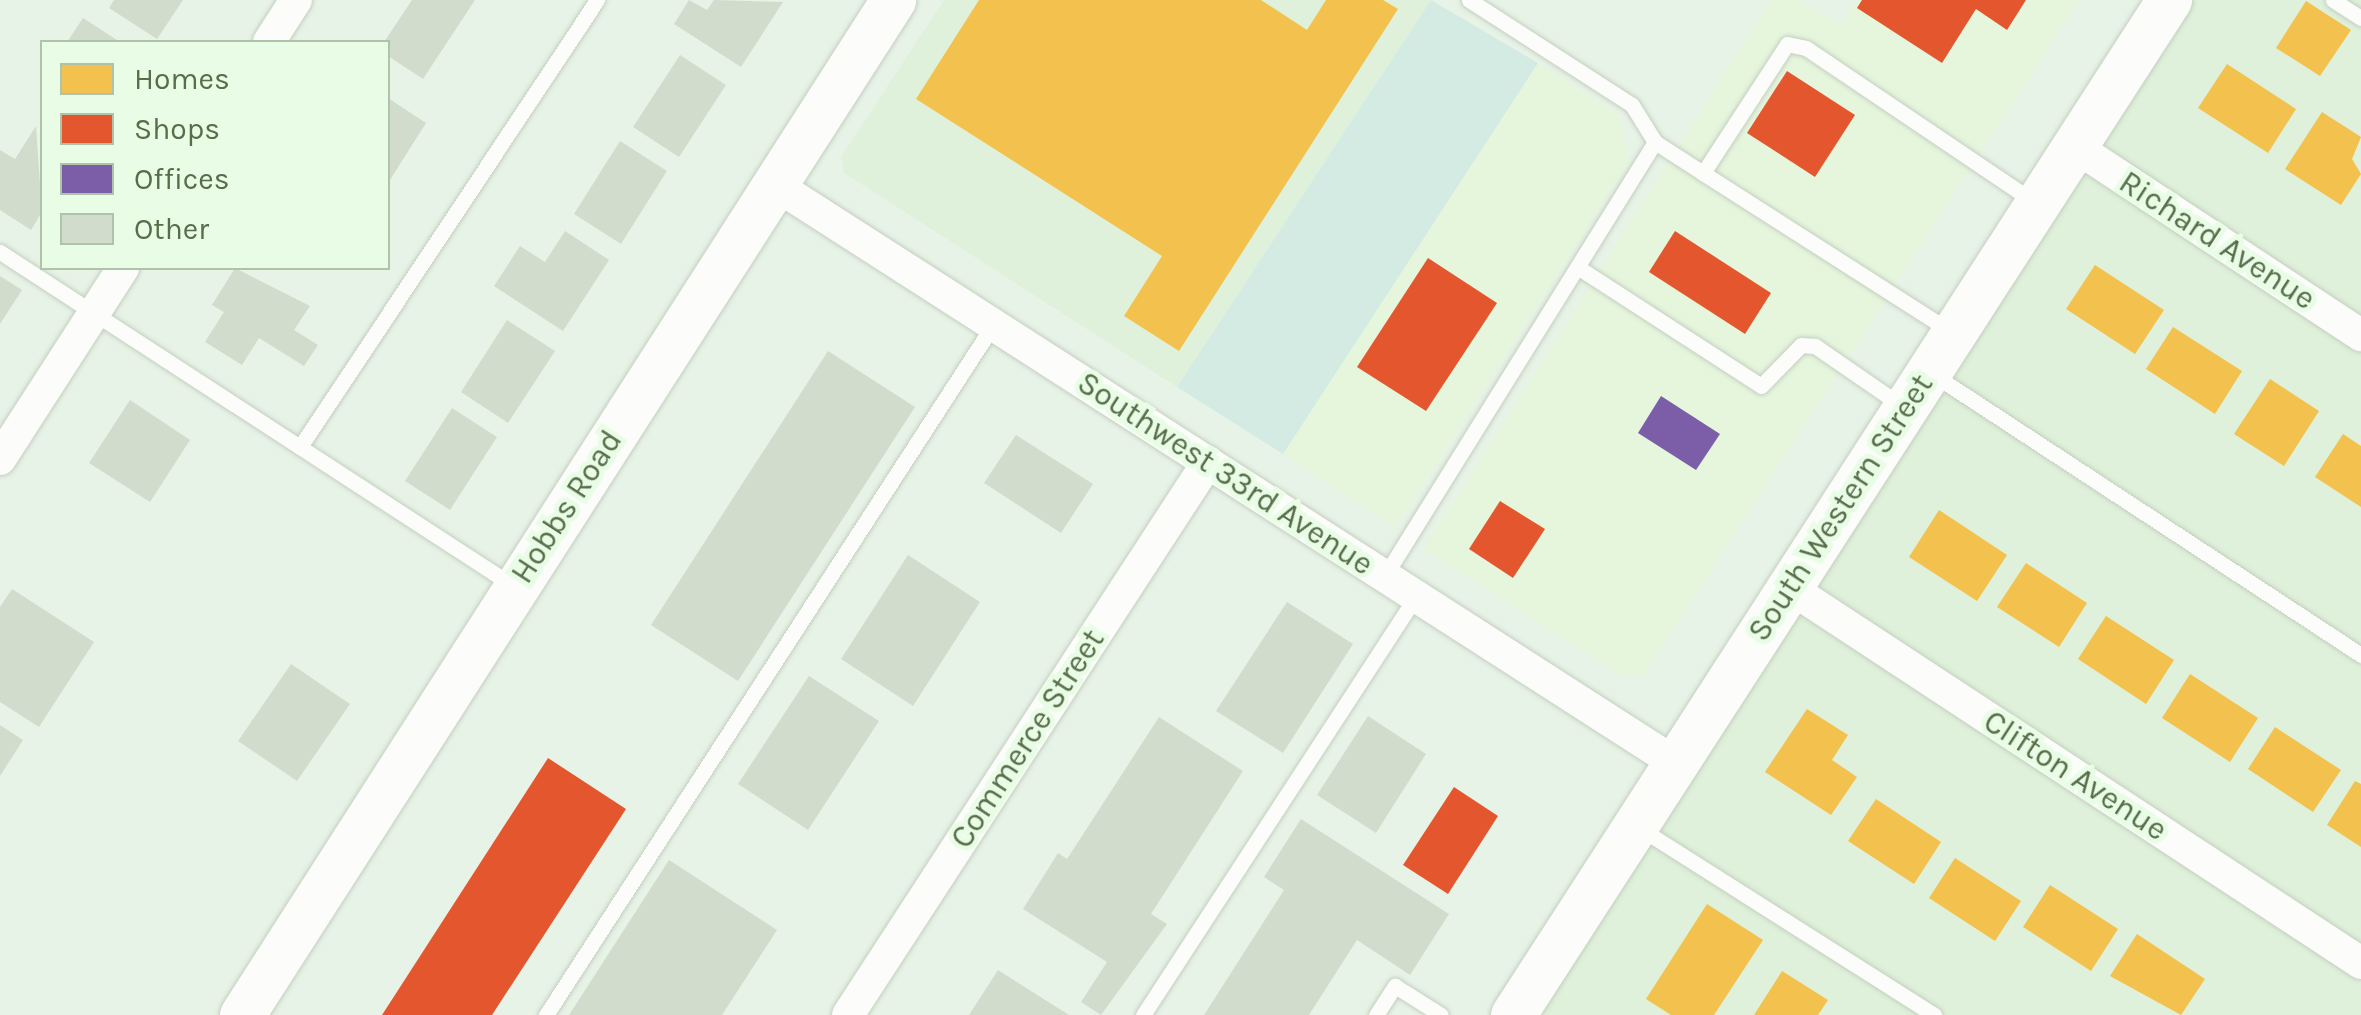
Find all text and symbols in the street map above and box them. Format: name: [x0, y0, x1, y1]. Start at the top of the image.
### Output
legend: [40, 40, 390, 270]
text: Homes: [134, 61, 230, 97]
text: Shops: [134, 111, 220, 147]
text: Offices: [134, 161, 230, 197]
street label: Richard Avenue: [2112, 163, 2322, 319]
text: Other: [134, 211, 209, 247]
street label: Southwest 33rd Avenue: [1070, 364, 1380, 584]
street label: South Western Street: [1740, 367, 1942, 649]
street label: Hobbs Road: [503, 423, 631, 591]
street label: Commerce Street: [943, 622, 1113, 856]
street label: Clifton Avenue: [1976, 702, 2174, 850]

